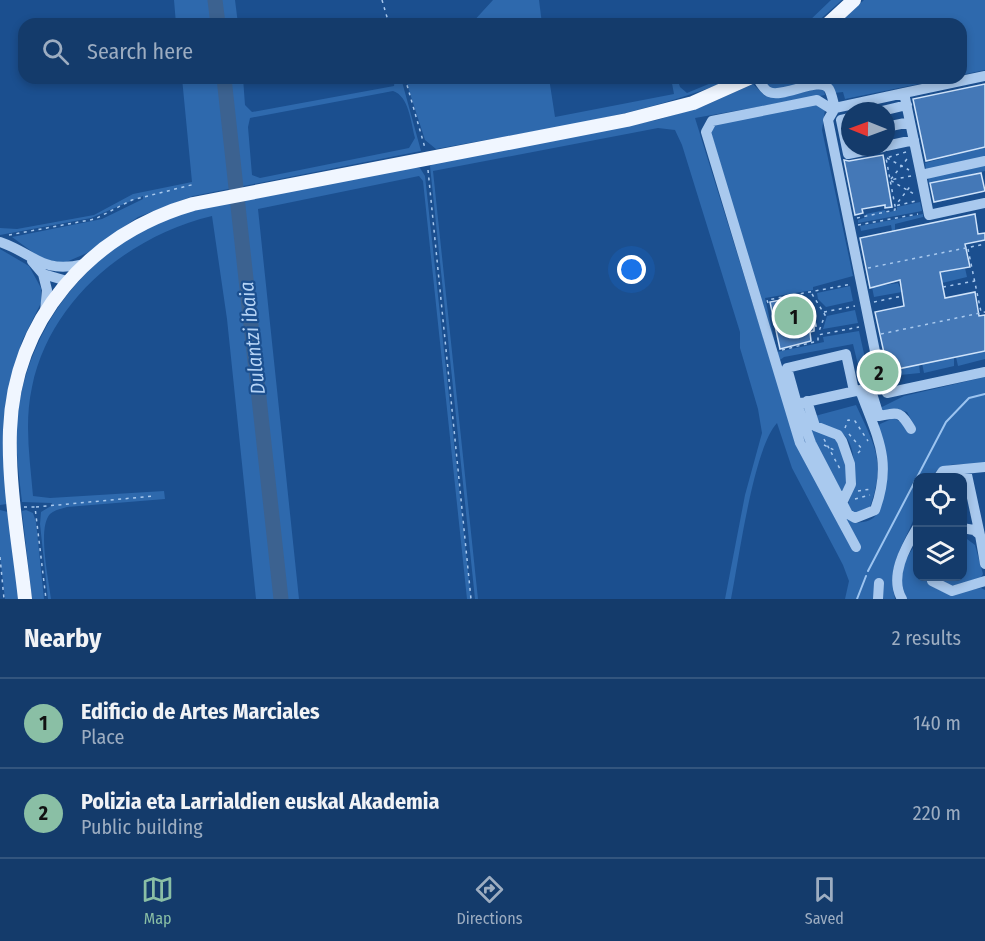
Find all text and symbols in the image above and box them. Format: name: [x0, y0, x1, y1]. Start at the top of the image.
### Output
search box: [18, 18, 967, 84]
icon: search: [39, 35, 72, 68]
text: Search here: [87, 38, 193, 65]
north arrow: [841, 102, 895, 156]
your location: [617, 255, 646, 284]
water label: Dulantzi ibaia: [234, 280, 270, 396]
pin: 1: [774, 294, 814, 338]
pin: 2: [860, 350, 898, 394]
map controls: [913, 473, 967, 581]
button: locate: [913, 473, 967, 527]
button: layers: [913, 527, 967, 581]
text: Nearby: [24, 623, 101, 654]
text: 2 results: [892, 626, 961, 650]
text: Edificio de Artes Marciales: [81, 698, 320, 725]
text: 1: [39, 711, 48, 735]
text: 140 m: [913, 711, 961, 735]
text: Place: [81, 725, 124, 749]
text: Polizia eta Larrialdien euskal Akademia: [81, 788, 439, 815]
text: 2: [39, 801, 48, 825]
text: 220 m: [913, 801, 961, 825]
text: Public building: [81, 815, 203, 839]
tab: Map: [141, 873, 174, 928]
tab: Directions: [456, 873, 523, 928]
tab: Saved: [805, 873, 844, 928]

